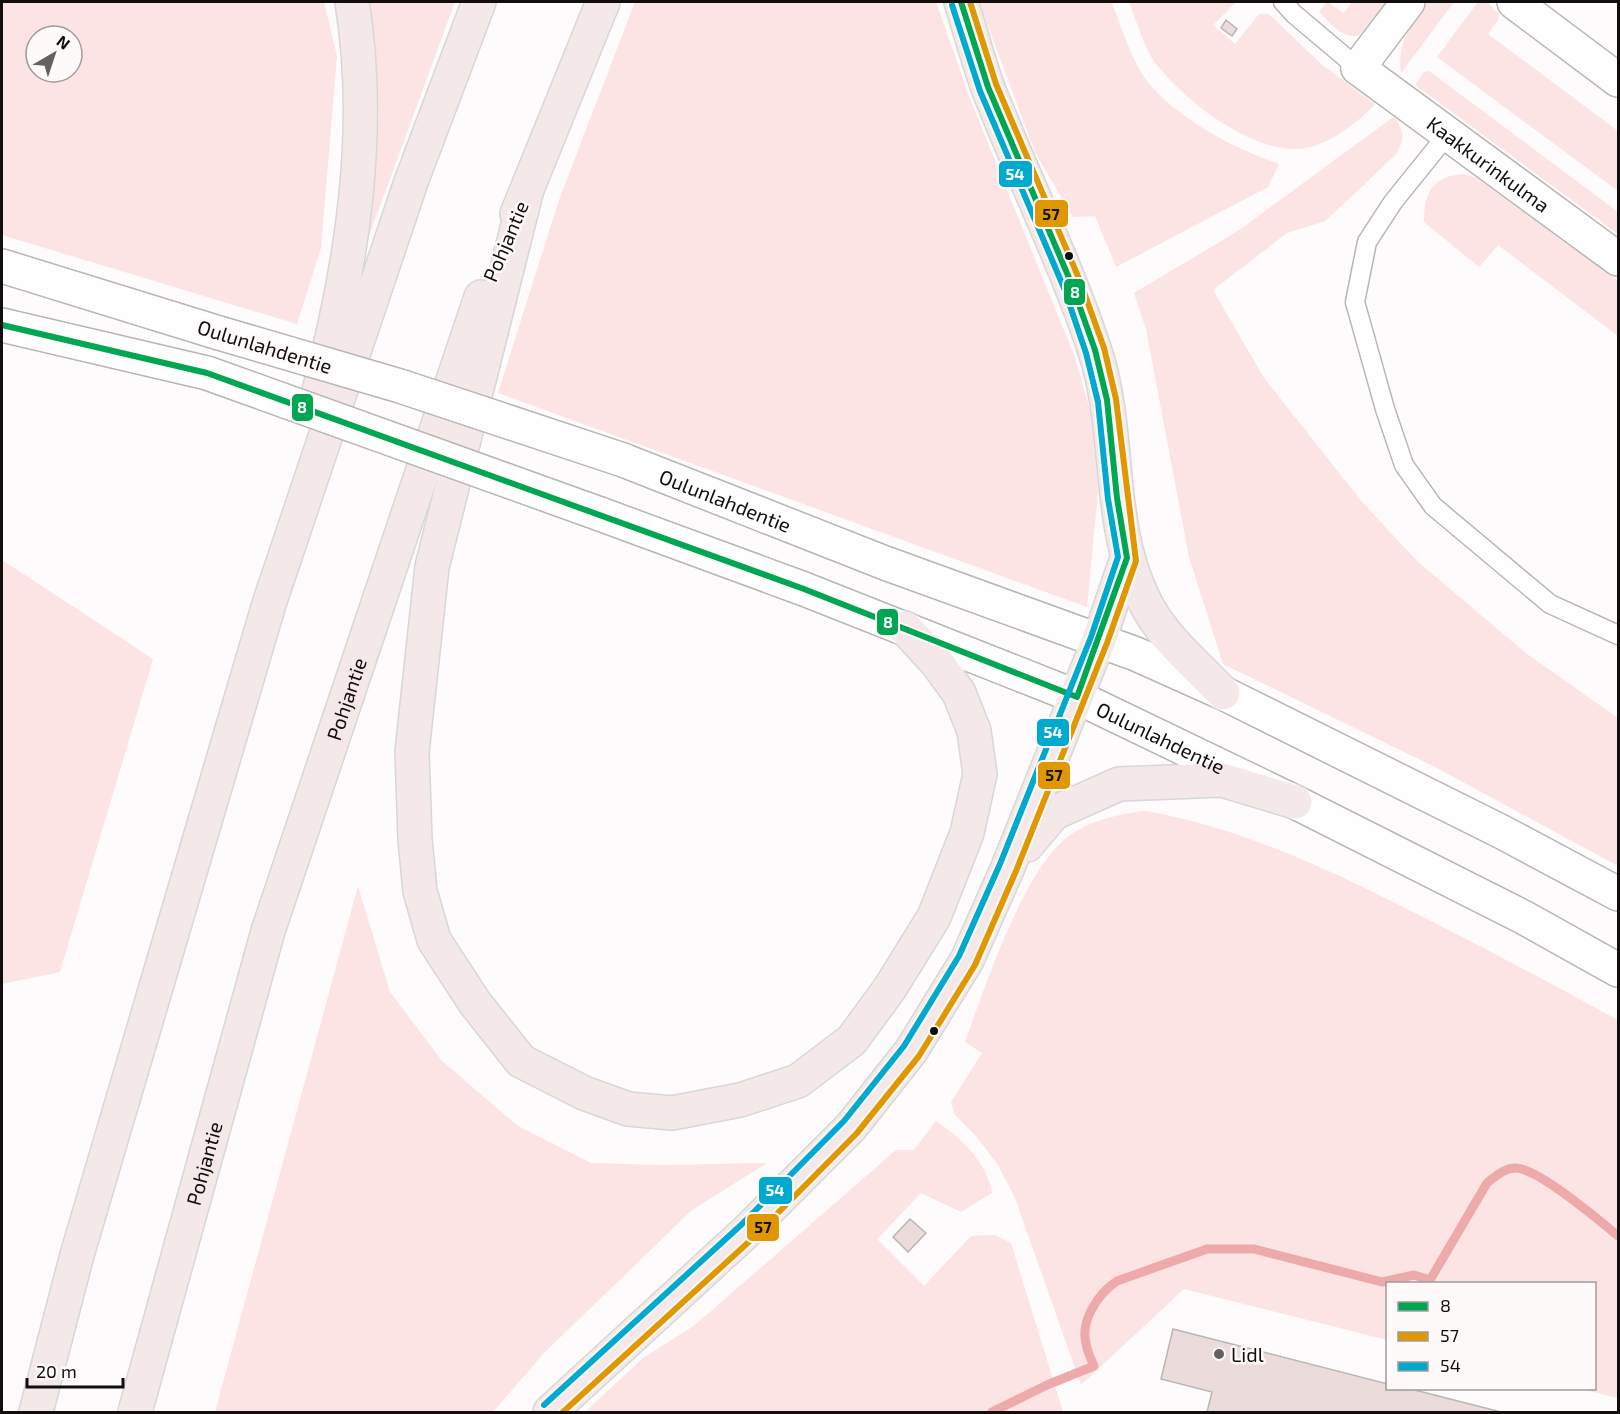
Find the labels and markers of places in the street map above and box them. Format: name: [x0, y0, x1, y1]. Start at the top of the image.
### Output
unlabelled marker: [1063, 250, 1075, 262]
unlabelled marker: [928, 1025, 940, 1037]
place label: Lidl: [1231, 1342, 1264, 1366]
marker: Lidl: [1212, 1347, 1226, 1361]

